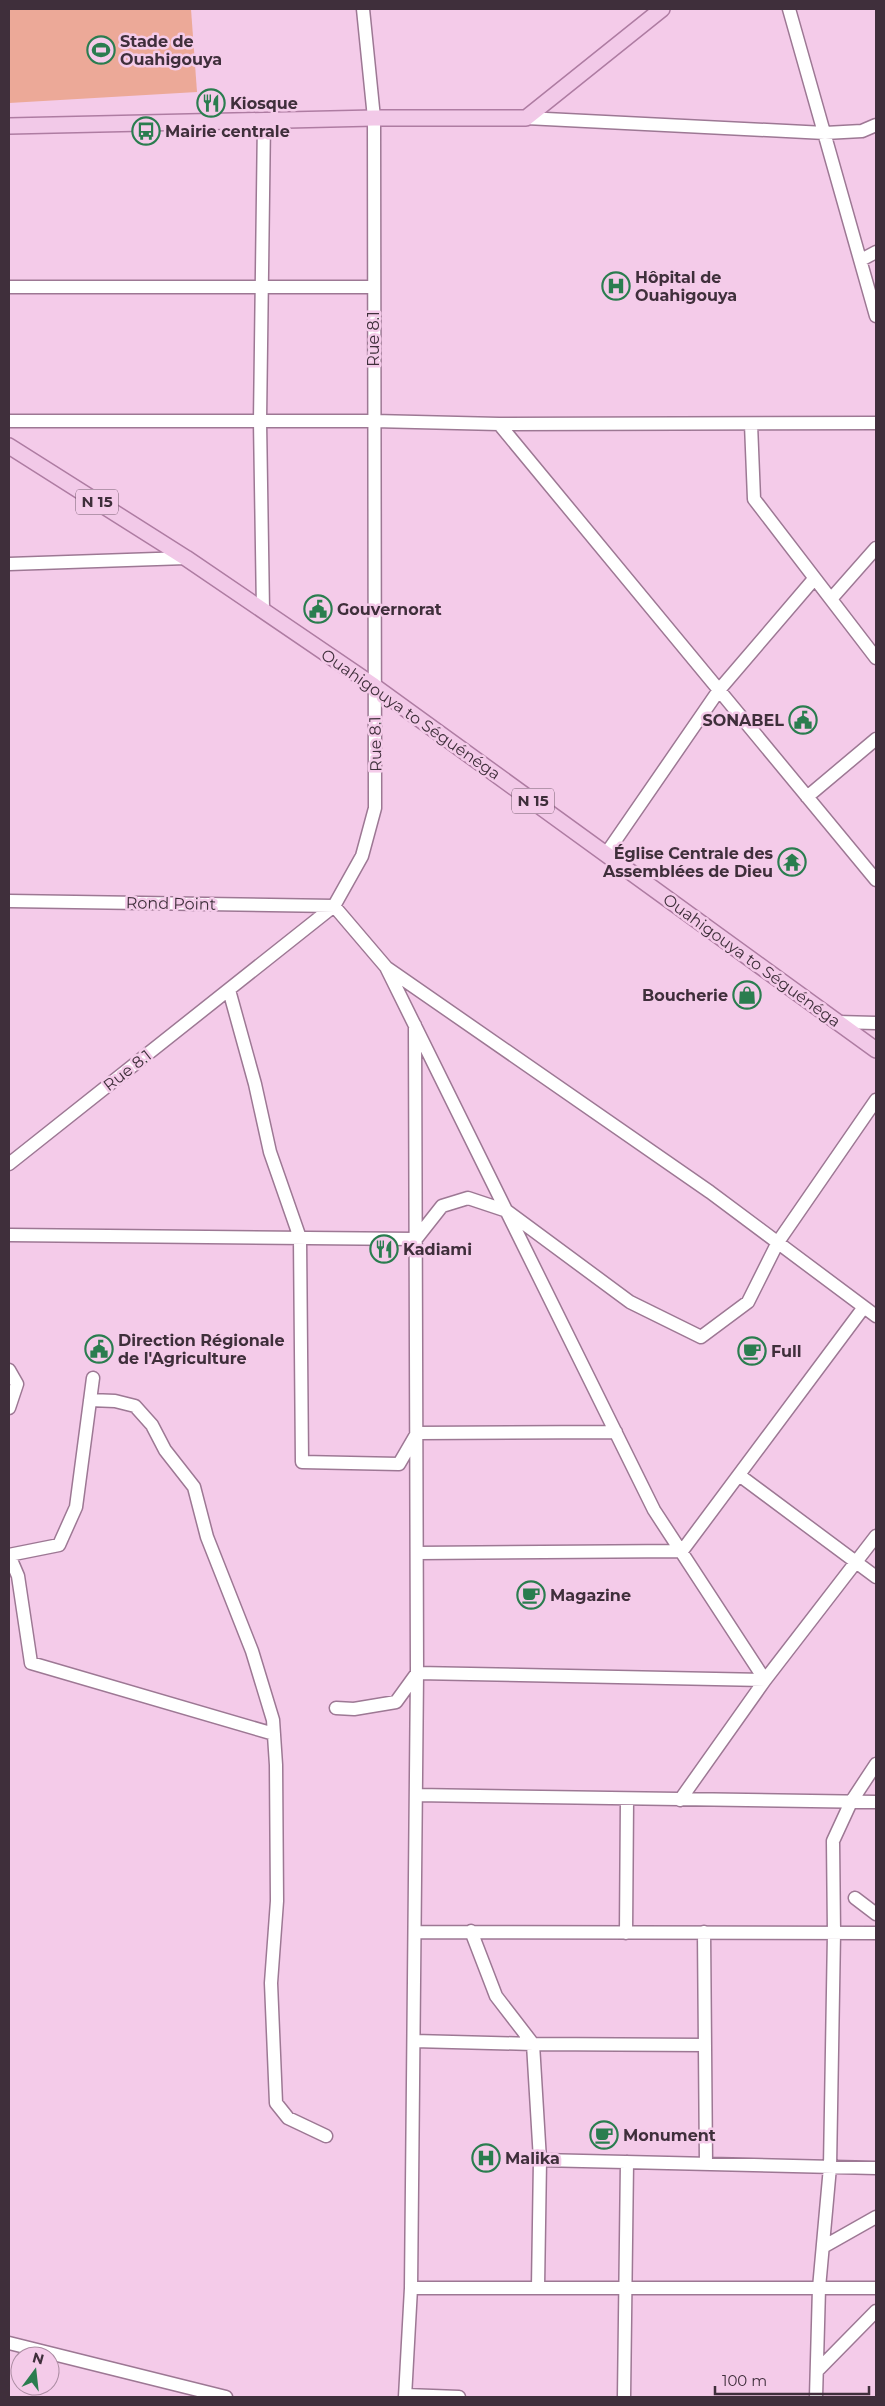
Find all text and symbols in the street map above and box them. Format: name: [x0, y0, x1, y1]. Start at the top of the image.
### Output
place label: Stade de Ouahigouya: [120, 32, 222, 69]
sports icon: Stade de Ouahigouya: [86, 35, 116, 65]
restaurant icon: Kiosque: [196, 88, 226, 118]
place label: Kiosque: [230, 94, 298, 113]
bus stop icon: Mairie centrale: [131, 116, 161, 146]
place label: Mairie centrale: [165, 122, 290, 141]
place label: Hôpital de Ouahigouya: [635, 268, 737, 305]
hospital icon: Hôpital de Ouahigouya: [601, 271, 631, 301]
street label: Rue 8.1: [364, 311, 383, 367]
road number: N 15: [76, 490, 118, 514]
public building icon: Gouvernorat: [303, 594, 333, 624]
place label: Gouvernorat: [337, 600, 442, 619]
street label: Ouahigouya to Séguénéga: [317, 645, 504, 784]
public building icon: SONABEL: [788, 705, 818, 735]
place label: SONABEL: [702, 711, 784, 730]
street label: Rue 8.1: [366, 716, 385, 772]
road number: N 15: [512, 788, 554, 814]
place label: Église Centrale des Assemblées de Dieu: [602, 844, 773, 881]
temple icon: Église Centrale des Assemblées de Dieu: [777, 847, 807, 877]
street label: Ouahigouya to Séguénéga: [659, 890, 844, 1031]
street label: Rond Point: [126, 893, 217, 914]
shop icon: Boucherie: [732, 980, 762, 1010]
place label: Boucherie: [642, 986, 728, 1005]
street label: Rue 8.1: [100, 1046, 155, 1095]
restaurant icon: Kadiami: [369, 1234, 399, 1264]
place label: Kadiami: [403, 1240, 472, 1259]
place label: Direction Régionale de l'Agriculture: [118, 1331, 285, 1368]
public building icon: Direction Régionale de l'Agriculture: [84, 1334, 114, 1364]
cafe icon: Full: [737, 1336, 767, 1366]
place label: Full: [771, 1342, 802, 1361]
cafe icon: Magazine: [516, 1580, 546, 1610]
place label: Magazine: [550, 1586, 631, 1605]
cafe icon: Monument: [589, 2120, 619, 2150]
place label: Monument: [623, 2126, 716, 2145]
hospital icon: Malika: [471, 2143, 501, 2173]
place label: Malika: [505, 2149, 560, 2168]
north arrow: [10, 2346, 60, 2396]
text: N: [31, 2348, 46, 2369]
scale bar: [715, 2364, 869, 2396]
text: 100 m: [722, 2371, 767, 2390]

